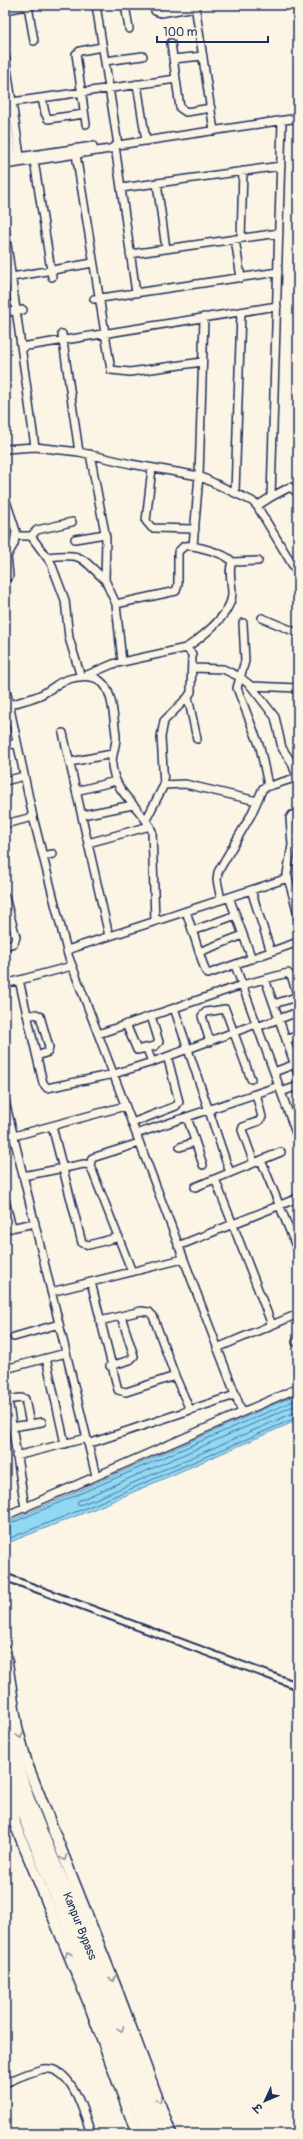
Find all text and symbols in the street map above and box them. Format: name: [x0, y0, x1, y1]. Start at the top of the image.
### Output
scale bar: [157, 18, 268, 44]
text: 100 m: [163, 25, 198, 40]
one-way arrow: [15, 1733, 23, 1739]
one-way arrow: [59, 1855, 67, 1862]
street label: Kanpur Bypass: [59, 1890, 100, 1963]
one-way arrow: [65, 1950, 73, 1957]
one-way arrow: [108, 1975, 116, 1982]
one-way arrow: [116, 2025, 124, 2032]
north arrow: [245, 2081, 285, 2121]
one-way arrow: [154, 2097, 162, 2104]
text: उ: [250, 2099, 266, 2115]

